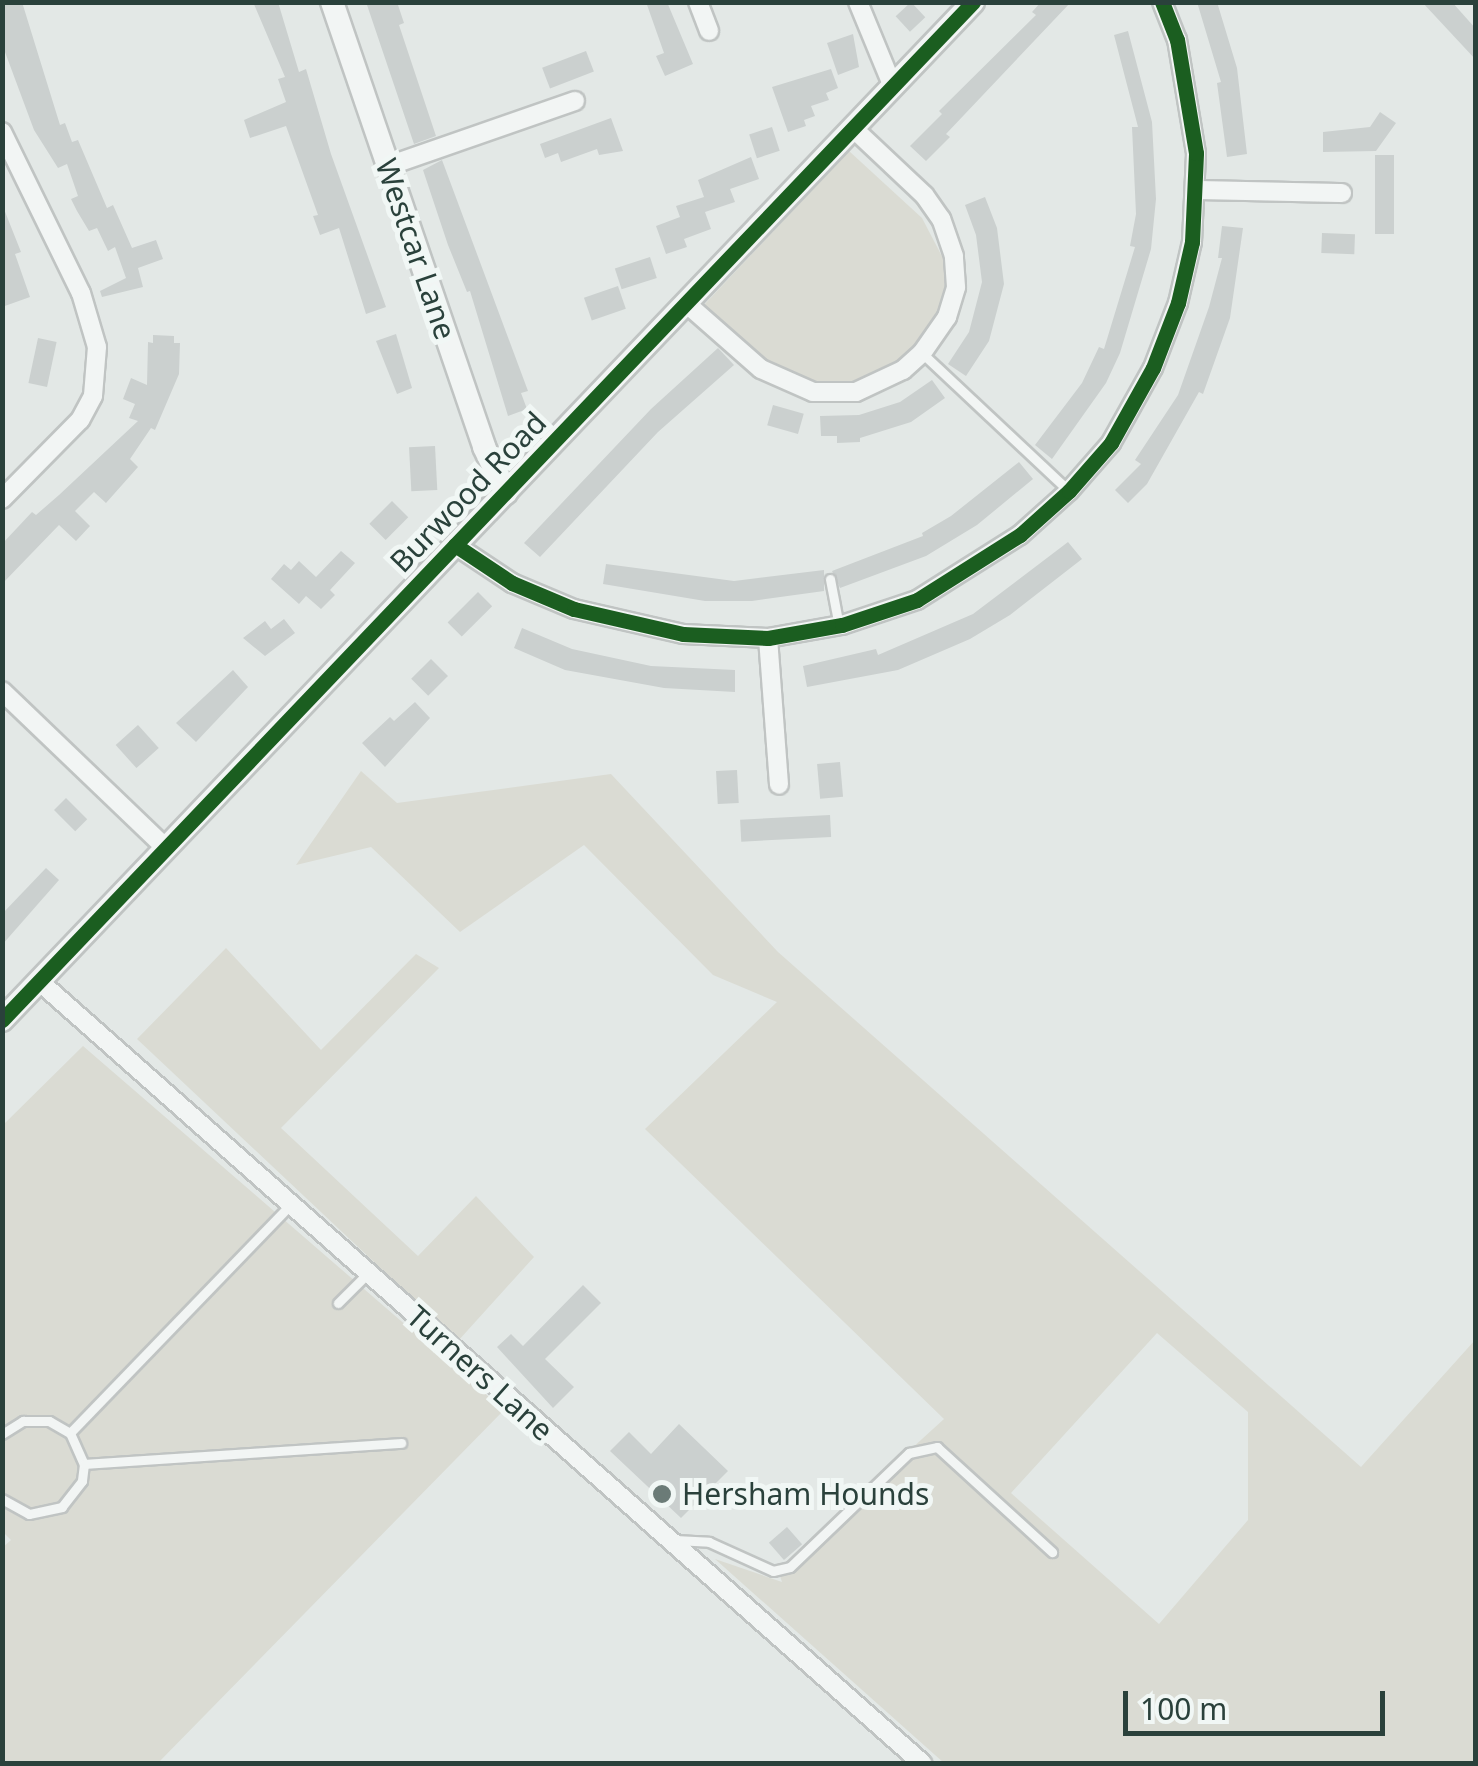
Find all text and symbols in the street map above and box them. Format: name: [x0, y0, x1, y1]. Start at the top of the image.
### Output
street label: Westcar Lane: [368, 154, 464, 344]
street label: Burwood Road: [383, 404, 553, 580]
street label: Turners Lane: [400, 1298, 560, 1448]
place label: Hersham Hounds: [682, 1476, 929, 1512]
marker: Hersham Hounds: [651, 1483, 673, 1505]
scale bar: [1128, 1671, 1390, 1733]
text: 100 m: [1140, 1688, 1227, 1729]

